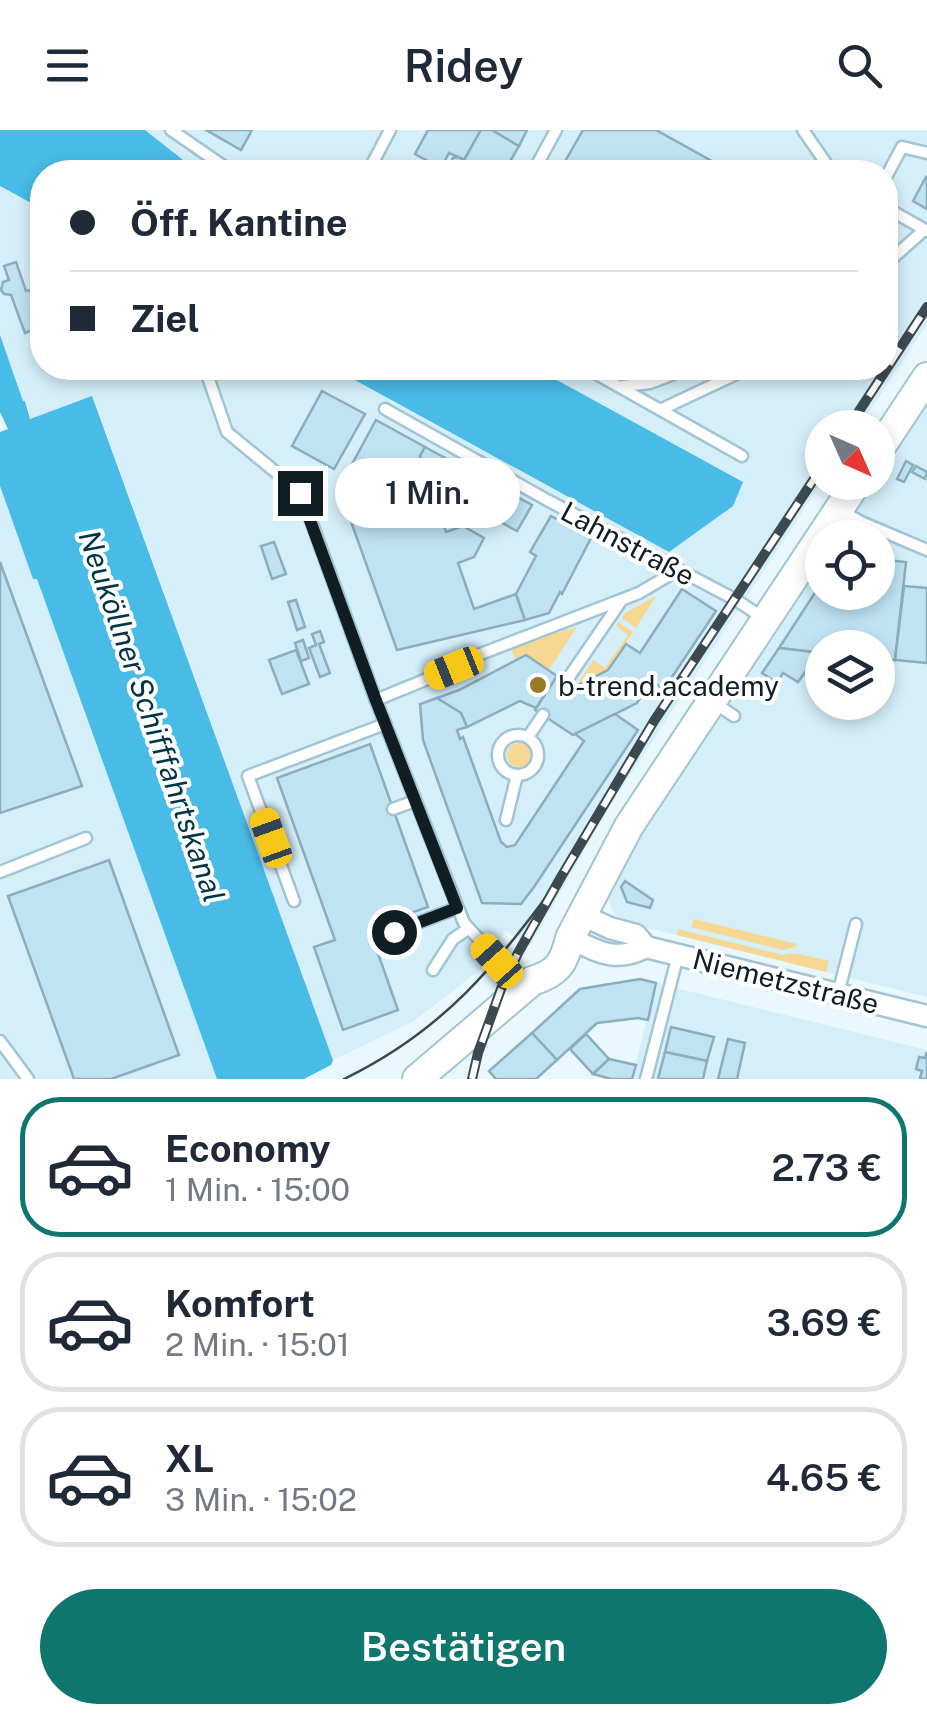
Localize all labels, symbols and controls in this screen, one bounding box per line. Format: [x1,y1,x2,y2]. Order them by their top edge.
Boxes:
icon: menu [40,38,95,93]
icon: search [832,38,887,93]
text: Ridey [404,39,523,92]
text: Öff. Kantine [130,200,348,245]
text: Ziel [130,296,200,341]
north arrow [805,410,895,500]
map controls [805,410,895,720]
callout: 1 Min. [335,458,520,528]
route end [278,471,323,516]
text: 1 Min. [385,474,470,511]
street label: Lahnstraße [556,494,700,592]
button: locate [805,520,895,610]
water label: Neuköllner Schifffahrtskanal [71,525,233,907]
button: layers [805,630,895,720]
car [421,643,487,693]
place label: b-trend.academy [558,669,779,702]
marker: b-trend.academy [527,674,549,696]
car [247,805,295,871]
route start [372,910,417,955]
car [466,929,528,993]
street label: Niemetzstraße [689,942,883,1020]
icon: car [45,1122,135,1212]
text: Economy [165,1126,331,1171]
text: 2.73 € [771,1145,882,1190]
text: 1 Min. · 15:00 [165,1171,350,1208]
icon: car [45,1277,135,1367]
text: Komfort [165,1281,315,1326]
text: 3.69 € [766,1300,882,1345]
text: 2 Min. · 15:01 [165,1326,350,1363]
icon: car [45,1432,135,1522]
text: XL [165,1436,214,1481]
text: 4.65 € [766,1455,882,1500]
text: 3 Min. · 15:02 [165,1481,357,1518]
button: Bestätigen [40,1589,887,1704]

